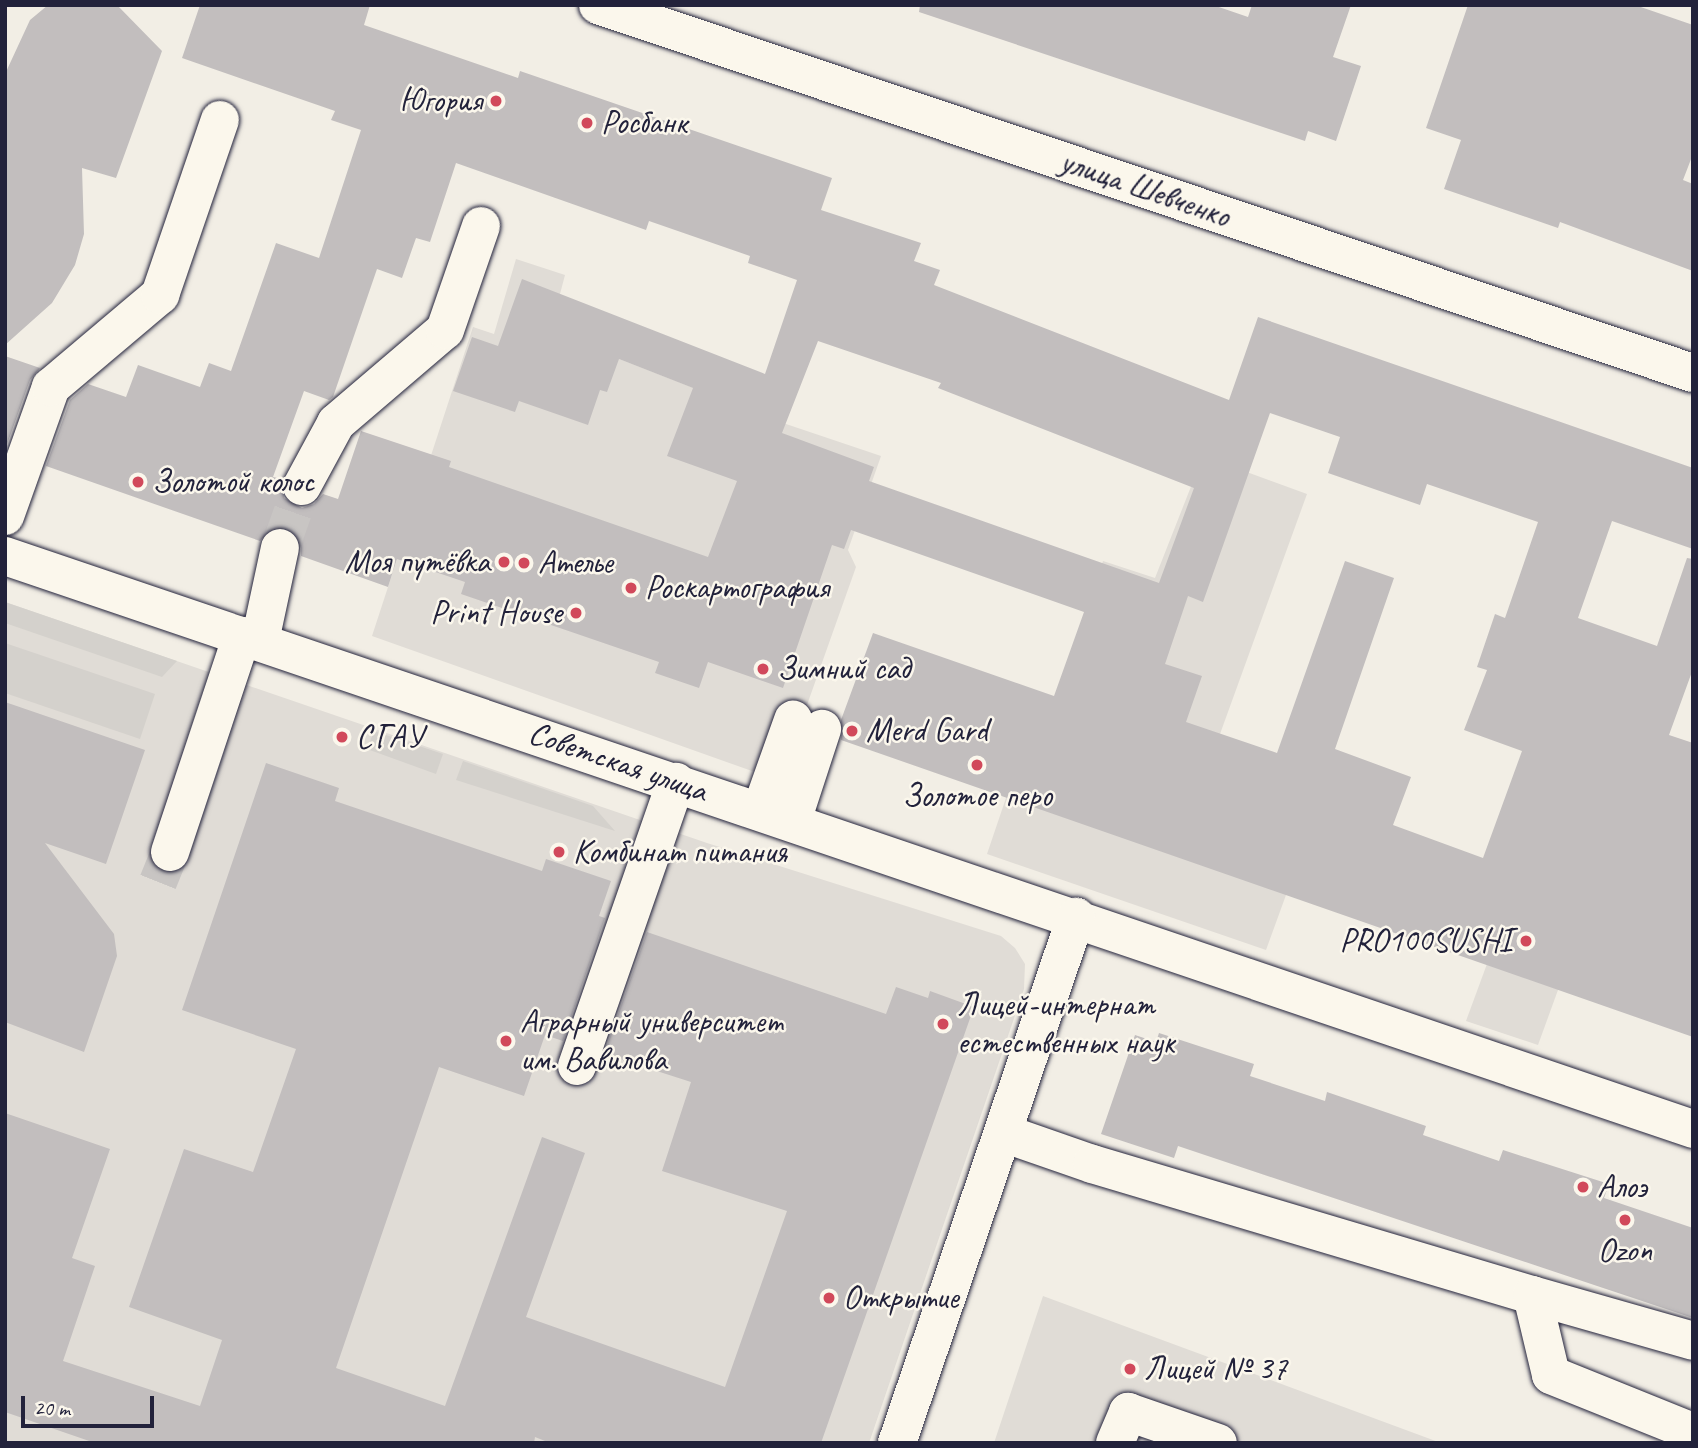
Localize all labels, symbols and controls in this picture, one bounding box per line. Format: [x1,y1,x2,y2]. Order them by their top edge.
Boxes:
place label: Югория [400,81,482,121]
marker: Югория [488,93,504,109]
place label: Росбанк [601,103,687,143]
marker: Росбанк [579,115,595,131]
street label: улица Шевченко [1054,141,1236,237]
place label: Золотой колос [152,462,314,502]
marker: Золотой колос [130,474,146,490]
place label: Моя путёвка [346,542,490,582]
place label: Ателье [538,543,613,583]
marker: Моя путёвка [496,554,512,570]
marker: Ателье [516,555,532,571]
place label: Роскартография [645,568,829,608]
marker: Роскартография [623,580,639,596]
place label: Print House [430,593,562,633]
marker: Print House [568,605,584,621]
place label: Зимний сад [777,649,910,689]
marker: Зимний сад [755,661,771,677]
place label: Merd Gard [866,711,989,751]
street label: Советская улица [522,712,714,812]
place label: СГАУ [356,717,423,757]
marker: Merd Gard [844,723,860,739]
marker: СГАУ [334,729,350,745]
marker: Золотое перо [969,757,985,773]
place label: Золотое перо [902,776,1052,816]
place label: Комбинат питания [573,832,788,872]
marker: Комбинат питания [551,844,567,860]
place label: PRO100SUSHI [1340,921,1512,961]
marker: PRO100SUSHI [1518,933,1534,949]
place label: Лицей-интернат естественных наук [957,985,1175,1063]
place label: Аграрный университет им. Вавилова [520,1002,783,1080]
marker: Лицей-интернат естественных наук [935,1016,951,1032]
marker: Аграрный университет им. Вавилова [498,1033,514,1049]
place label: Алоэ [1597,1167,1647,1207]
marker: Алоэ [1575,1179,1591,1195]
marker: Ozon [1617,1212,1633,1228]
place label: Ozon [1598,1231,1652,1271]
place label: Открытие [843,1278,958,1318]
marker: Открытие [821,1290,837,1306]
place label: Лицей № 37 [1144,1349,1287,1389]
marker: Лицей № 37 [1122,1361,1138,1377]
scale bar [24,1382,158,1426]
text: 20 m [34,1395,70,1421]

